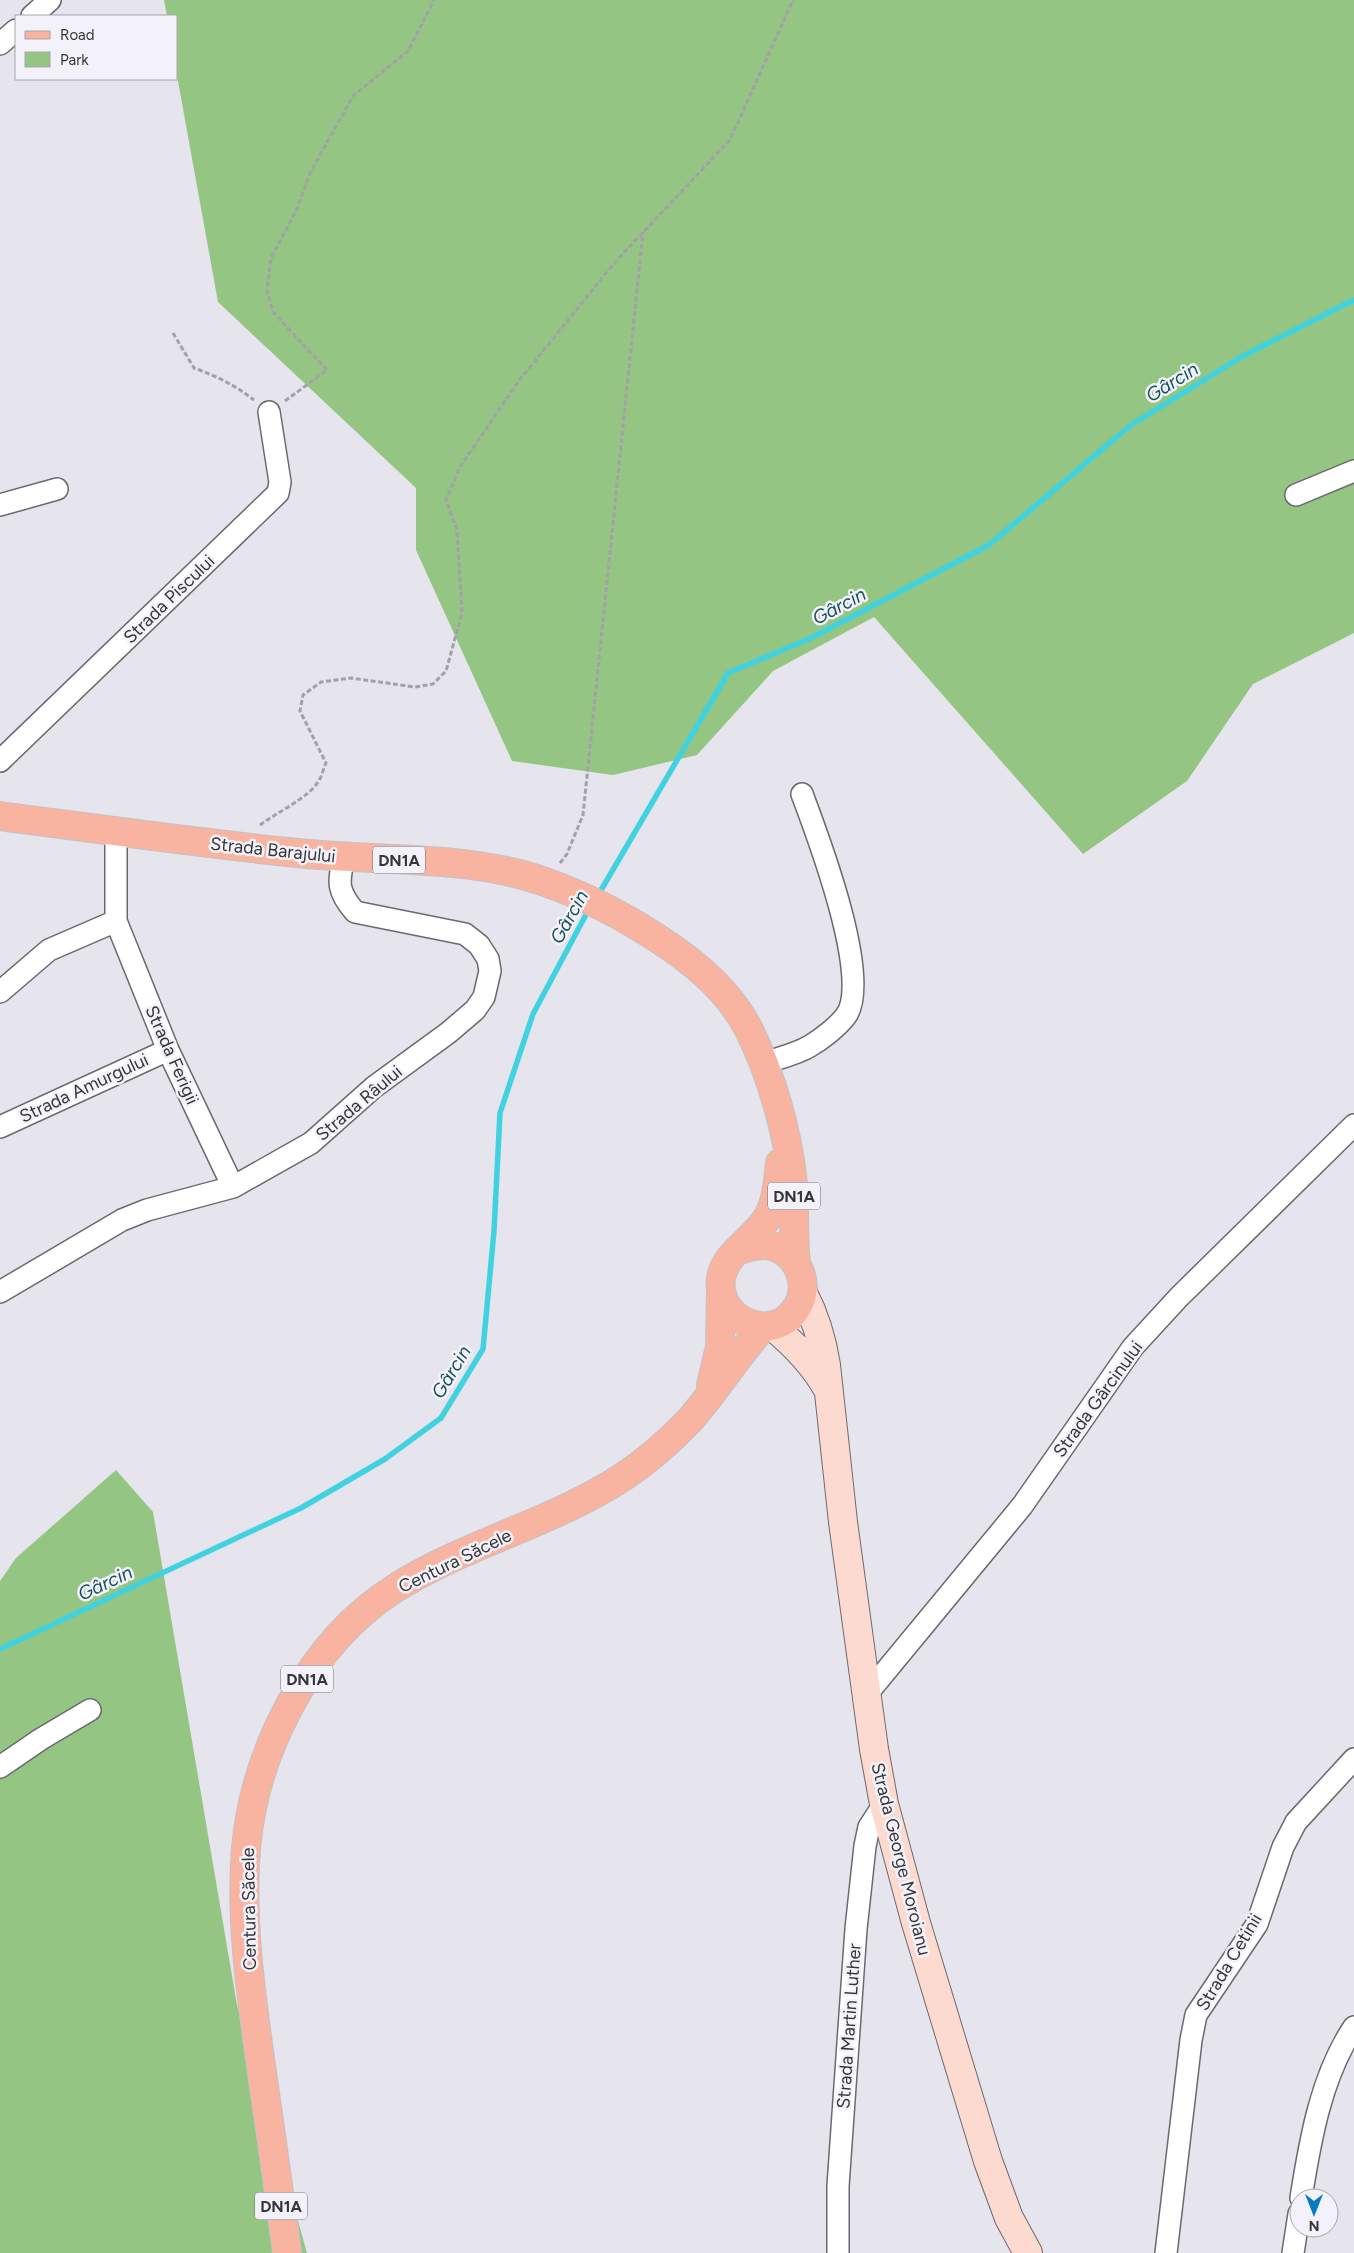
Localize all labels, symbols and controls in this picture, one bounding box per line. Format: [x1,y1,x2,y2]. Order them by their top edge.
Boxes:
legend [15,15,178,80]
text: Road [60,26,95,44]
text: Park [60,51,89,69]
water label: Gârcin [1142,357,1203,407]
street label: Strada Piscului [119,550,219,648]
water label: Gârcin [808,582,870,630]
street label: Strada Barajului [209,832,337,868]
road number: DN1A [373,846,425,874]
water label: Gârcin [545,886,593,948]
street label: Strada Ferigii [140,1002,204,1108]
street label: Strada Amurgului [16,1049,152,1127]
street label: Strada Râului [311,1061,407,1145]
road number: DN1A [768,1182,820,1210]
street label: Strada Gârcinului [1048,1337,1148,1461]
water label: Gârcin [426,1341,476,1403]
street label: Centura Săcele [395,1524,515,1598]
water label: Gârcin [74,1560,136,1606]
road number: DN1A [281,1666,333,1692]
street label: Strada George Moroianu [866,1760,936,1958]
street label: Centura Săcele [237,1847,261,1971]
street label: Strada Cetinii [1191,1909,1267,2015]
street label: Strada Martin Luther [832,1943,866,2109]
north arrow [1289,2188,1339,2238]
road number: DN1A [255,2192,307,2220]
text: N [1309,2217,1319,2234]

